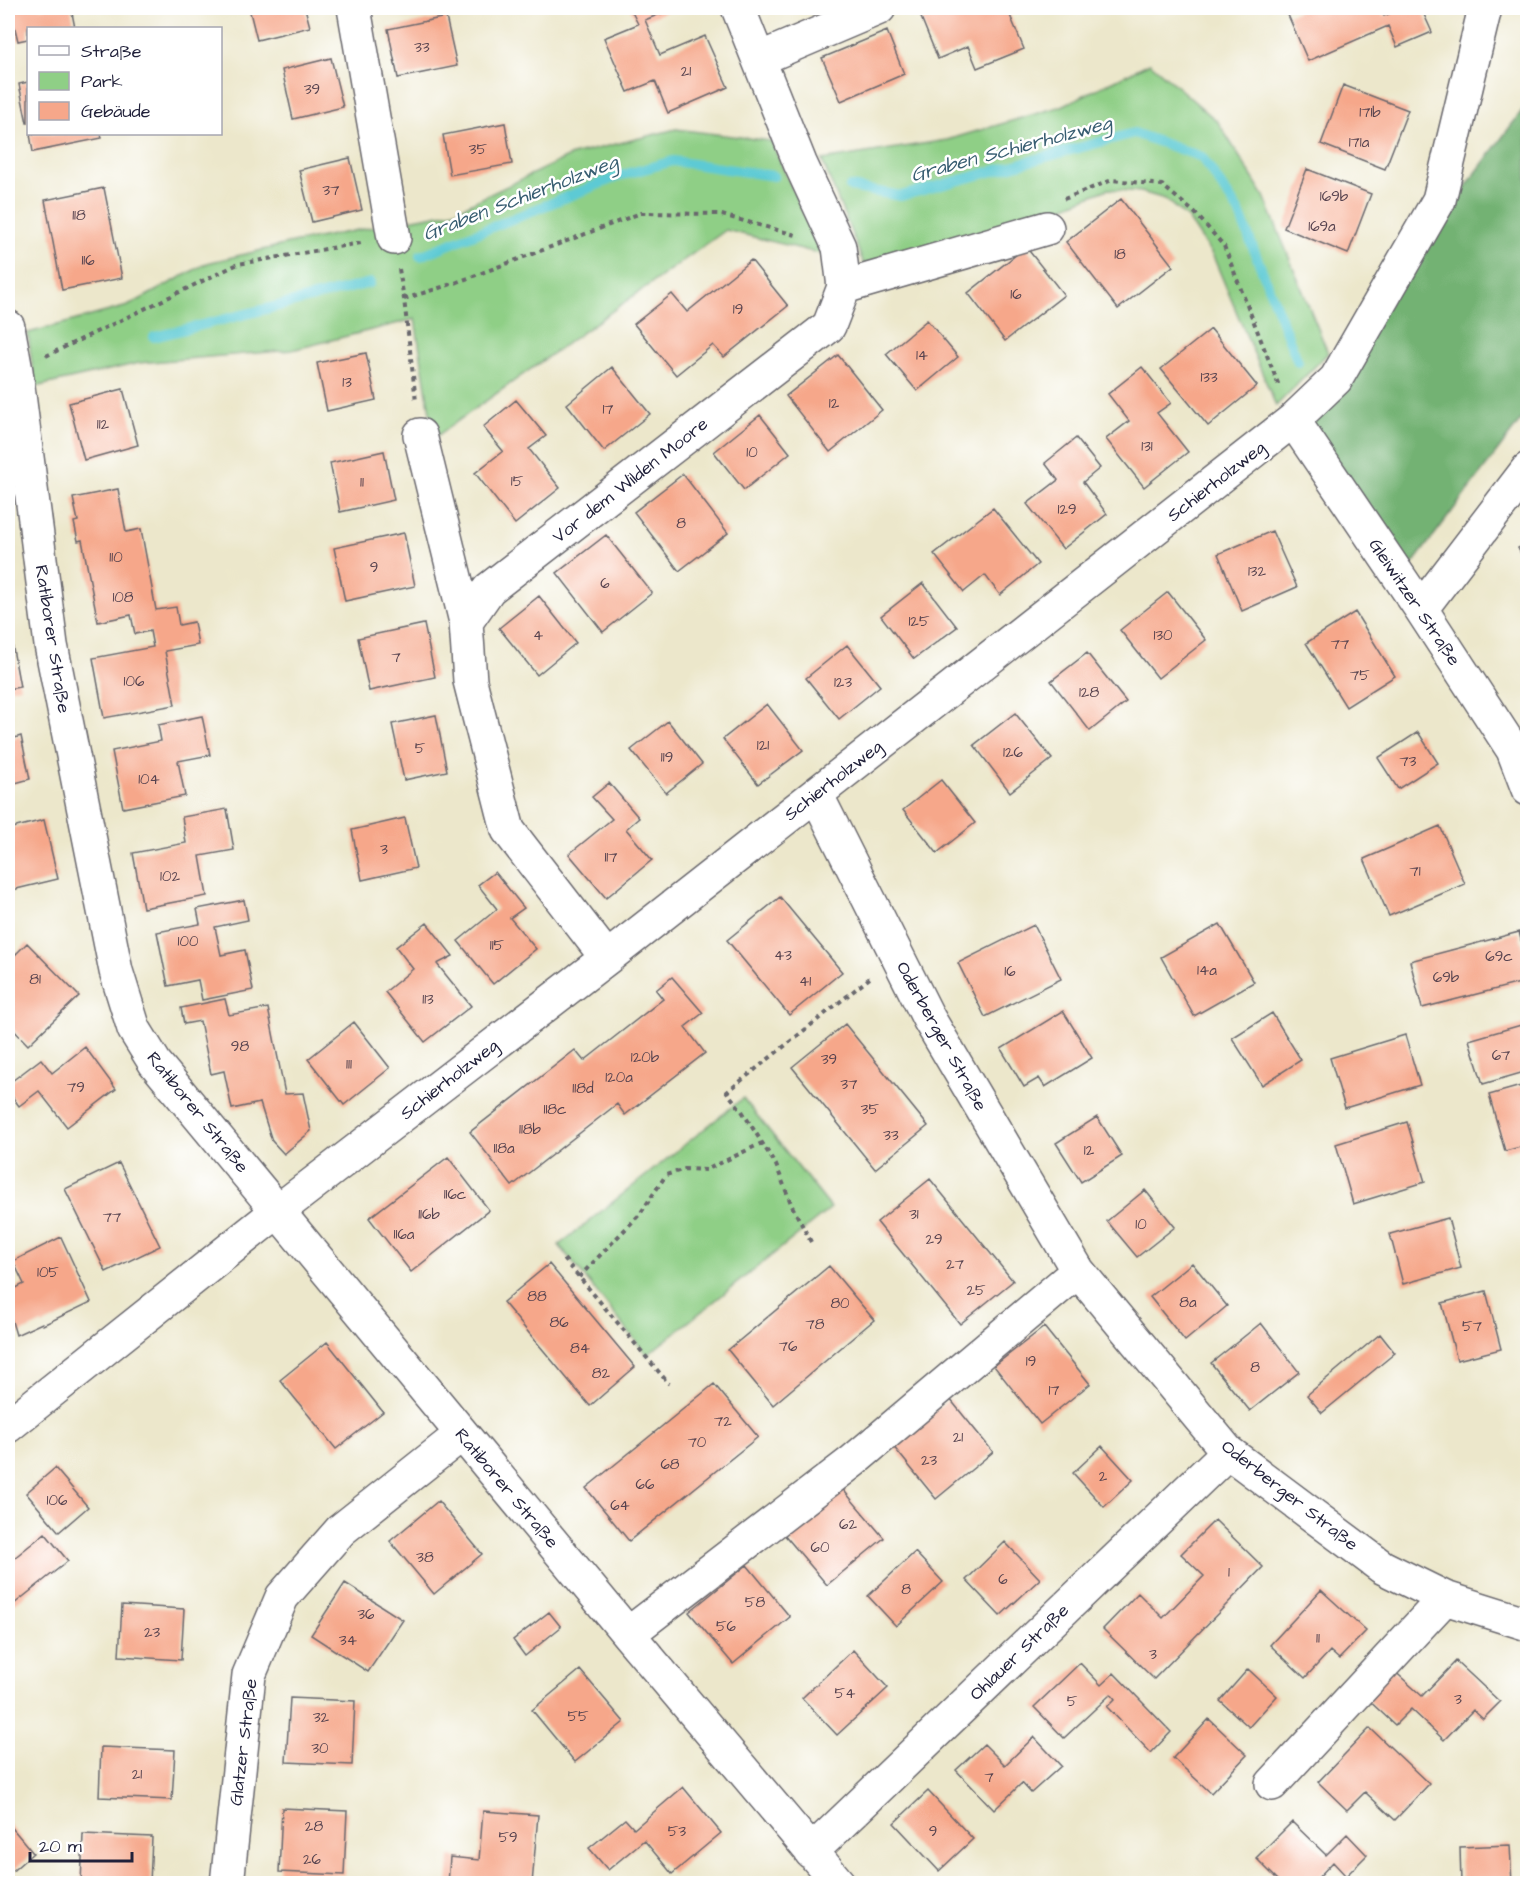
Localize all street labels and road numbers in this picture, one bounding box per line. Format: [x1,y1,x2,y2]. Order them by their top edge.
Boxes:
street label: Vor dem Wilden Moore [547,412,714,549]
street label: Schierholzweg [1162,435,1271,529]
street label: Gleiwitzer Straße [1363,534,1467,671]
street label: Ratiborer Straße [28,563,77,715]
street label: Schierholzweg [779,734,888,828]
street label: Oderberger Straße [889,957,993,1116]
street label: Schierholzweg [395,1033,504,1127]
street label: Ratiborer Straße [141,1046,255,1178]
street label: Ratiborer Straße [449,1423,564,1554]
street label: Oderberger Straße [1215,1434,1364,1558]
street label: Ohlauer Straße [964,1598,1075,1706]
street label: Glatzer Straße [223,1677,264,1807]

